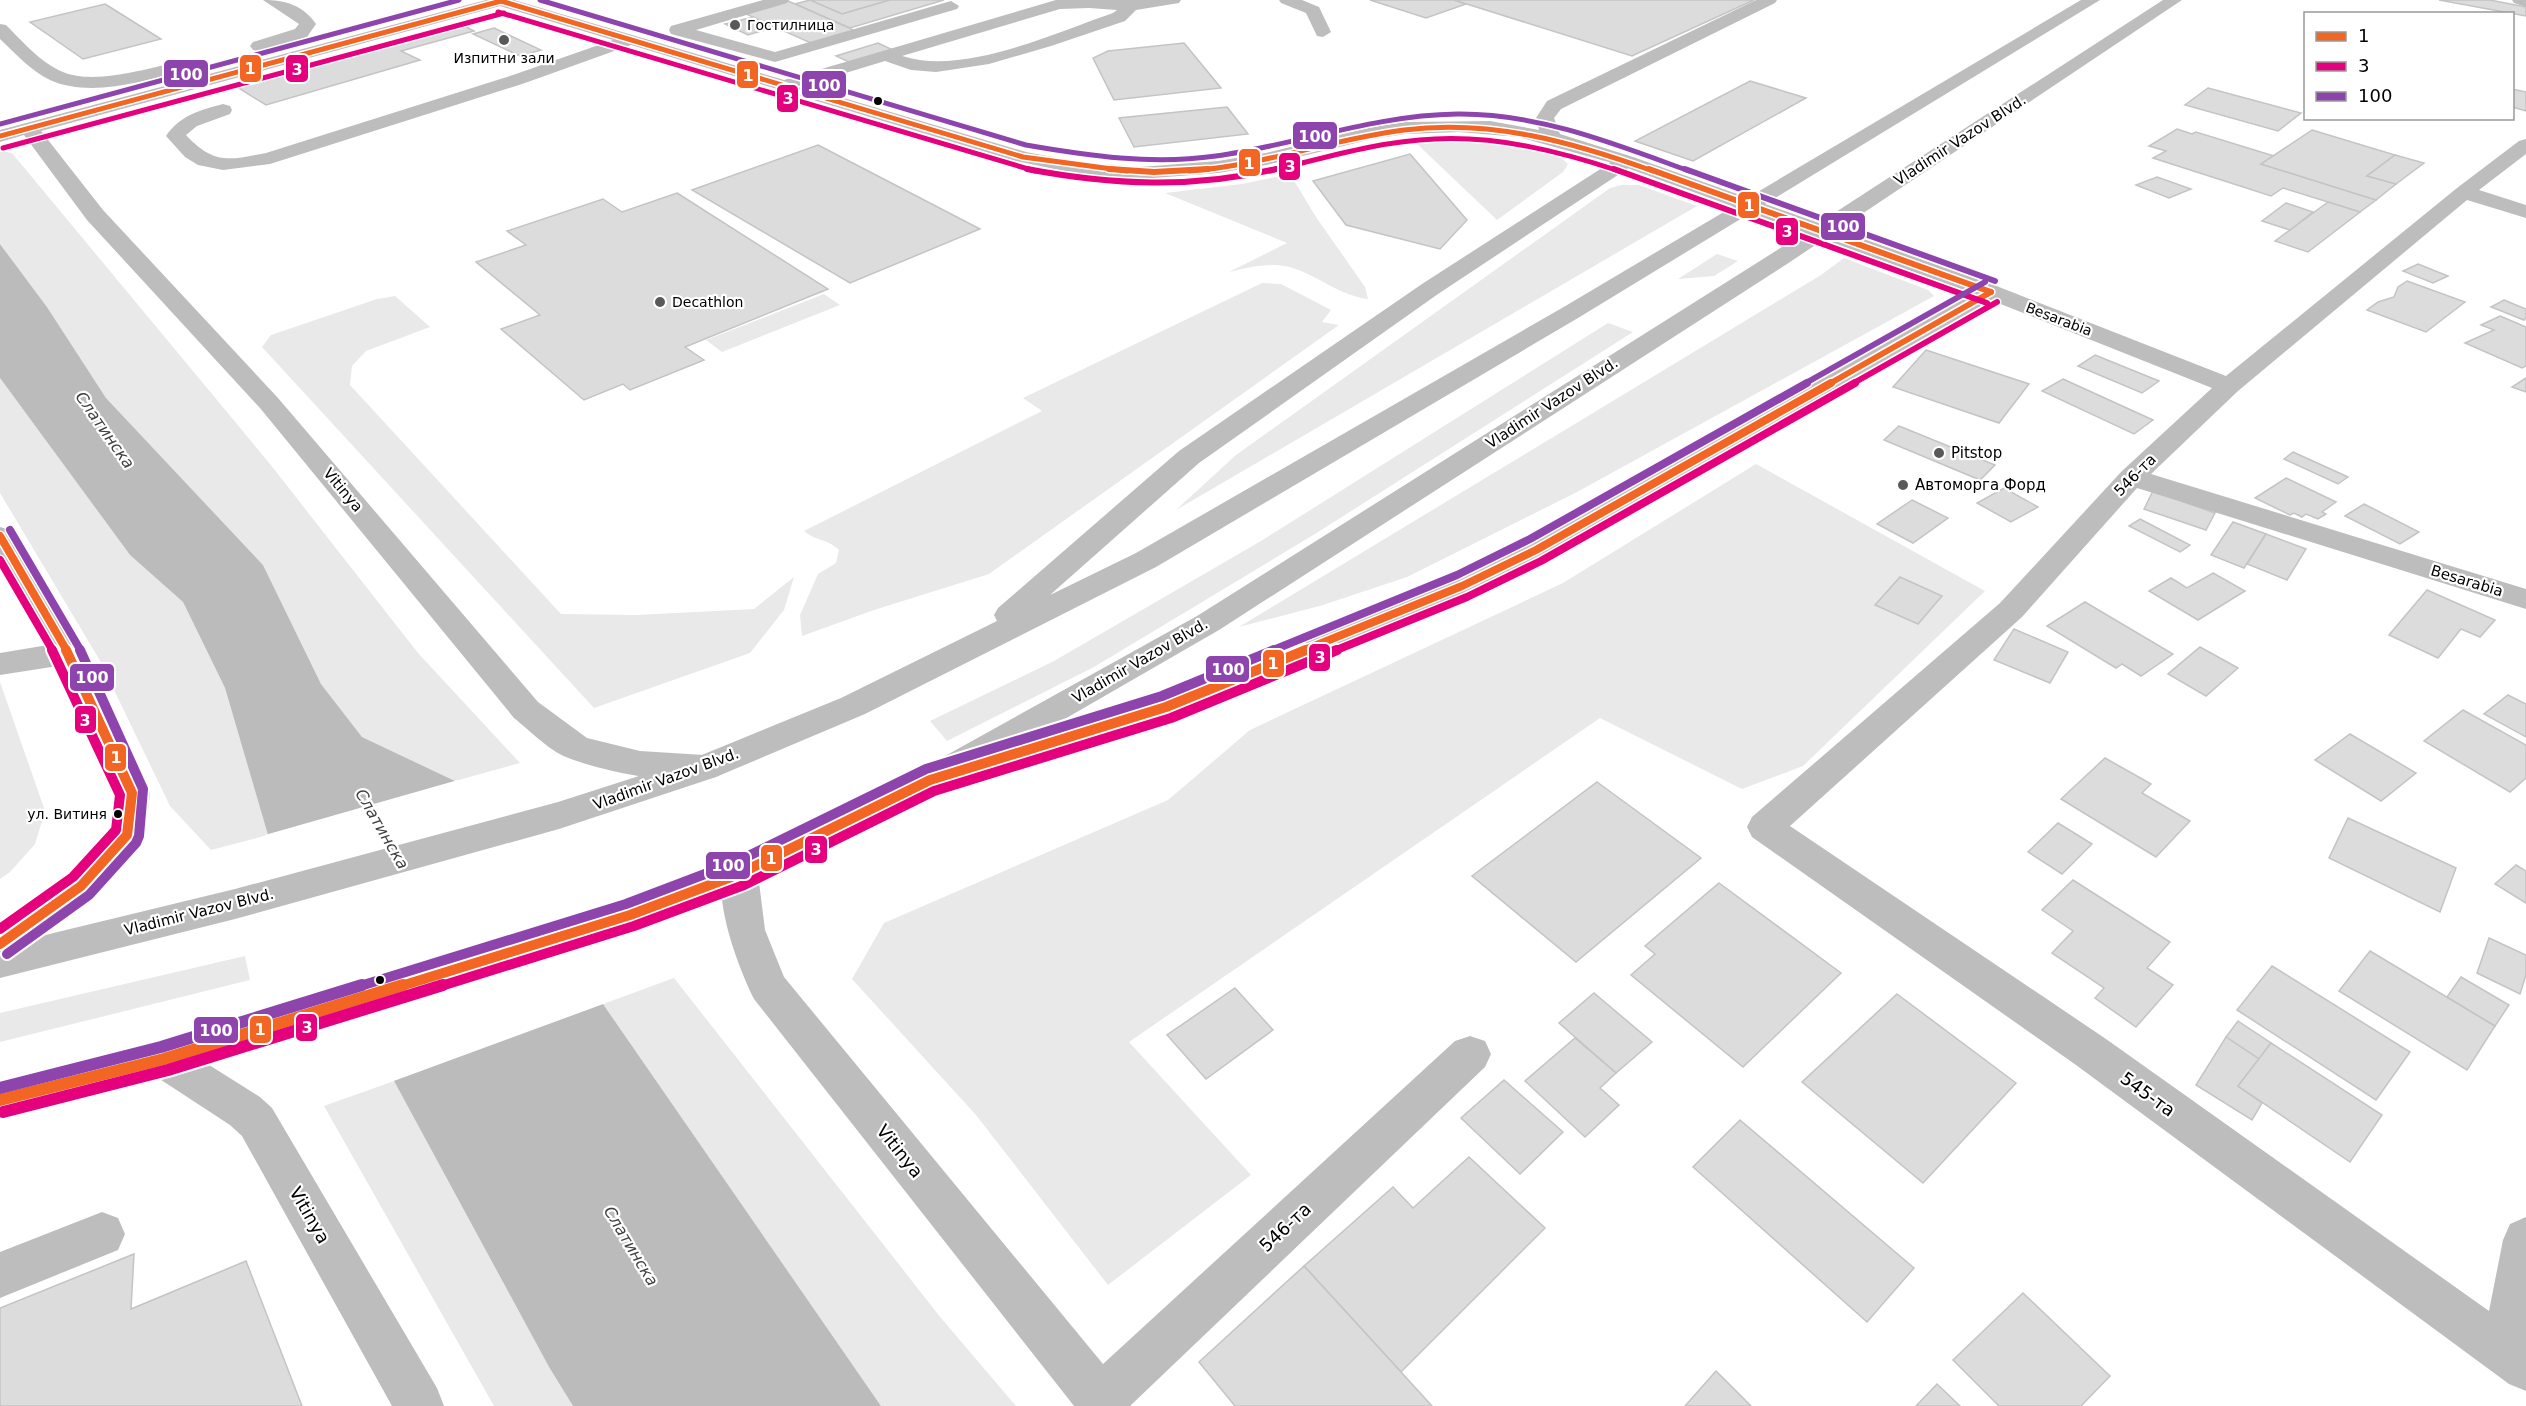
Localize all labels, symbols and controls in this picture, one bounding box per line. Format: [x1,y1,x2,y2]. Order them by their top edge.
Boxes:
legend [2304,12,2514,120]
place label: Гостилница [747,17,834,33]
marker: Гостилница [728,18,742,32]
text: 1 [2358,25,2369,46]
marker: Изпитни зали [497,33,511,47]
place label: Изпитни зали [453,50,555,66]
line badge: 1 [239,54,262,83]
line badge: 3 [285,54,309,83]
text: 3 [2358,55,2369,76]
line badge: 100 [163,59,209,88]
text: 1 [244,59,256,78]
text: 3 [291,60,303,79]
line badge: 1 [736,60,759,89]
text: 100 [169,65,203,84]
text: 1 [742,66,754,85]
line badge: 100 [801,70,847,99]
text: 100 [807,76,841,95]
line badge: 3 [776,84,799,113]
text: 100 [2358,85,2392,106]
text: 3 [782,89,794,108]
street label: Vladimir Vazov Blvd. [1891,91,2029,189]
unlabelled marker [872,95,884,107]
line badge: 100 [1292,121,1338,150]
text: 100 [1298,127,1332,146]
line badge: 1 [1238,148,1261,177]
line badge: 3 [1278,152,1301,181]
text: 1 [1243,154,1255,173]
text: 3 [1284,157,1296,176]
line badge: 1 [1737,191,1760,219]
text: 1 [1743,196,1755,215]
line badge: 100 [1820,212,1866,241]
line badge: 3 [1775,217,1799,246]
text: 100 [1826,217,1860,236]
text: 3 [1781,222,1793,241]
place label: Decathlon [672,294,743,310]
marker: Decathlon [653,295,667,309]
street label: Besarabia [2024,299,2094,339]
street label: Vladimir Vazov Blvd. [1483,354,1621,452]
water label: Слатинска [72,388,138,472]
place label: Pitstop [1951,444,2002,462]
marker: Pitstop [1932,446,1946,460]
street label: 546-та [2110,450,2160,500]
street label: Vitinya [319,464,367,516]
place label: Автоморга Форд [1915,476,2046,494]
marker: Автоморга Форд [1896,478,1910,492]
street label: Besarabia [2429,561,2505,601]
street label: Vladimir Vazov Blvd. [1069,615,1211,707]
line badge: 3 [1308,643,1331,672]
text: 3 [1314,648,1326,667]
line badge: 1 [1262,649,1285,678]
text: 1 [1267,654,1279,673]
line badge: 100 [1205,655,1250,683]
text: 100 [1211,660,1245,679]
line badge: 100 [69,663,115,692]
text: 100 [75,668,109,687]
line badge: 3 [74,705,97,734]
text: 3 [79,711,91,730]
line badge: 1 [104,743,127,772]
street label: Vladimir Vazov Blvd. [591,744,741,814]
text: 1 [110,748,122,767]
water label: Слатинска [351,785,413,873]
place label: ул. Витиня [27,806,107,822]
marker: ул. Витиня [112,808,124,820]
line badge: 3 [804,835,828,864]
text: 3 [810,840,822,859]
line badge: 1 [760,844,783,872]
text: 1 [765,849,777,868]
line badge: 100 [705,851,751,880]
text: 100 [711,856,745,875]
street label: Vladimir Vazov Blvd. [122,885,276,939]
unlabelled marker [374,974,386,986]
line badge: 3 [295,1013,318,1042]
line badge: 1 [249,1015,272,1044]
line badge: 100 [193,1016,239,1044]
text: 3 [301,1018,313,1037]
text: 1 [254,1020,266,1039]
text: 100 [199,1021,233,1040]
street label: 545-та [2117,1067,2179,1121]
street label: Vitinya [872,1120,928,1182]
street label: Vitinya [285,1183,335,1247]
street label: 546-та [1255,1198,1315,1256]
water label: Слатинска [600,1203,662,1289]

